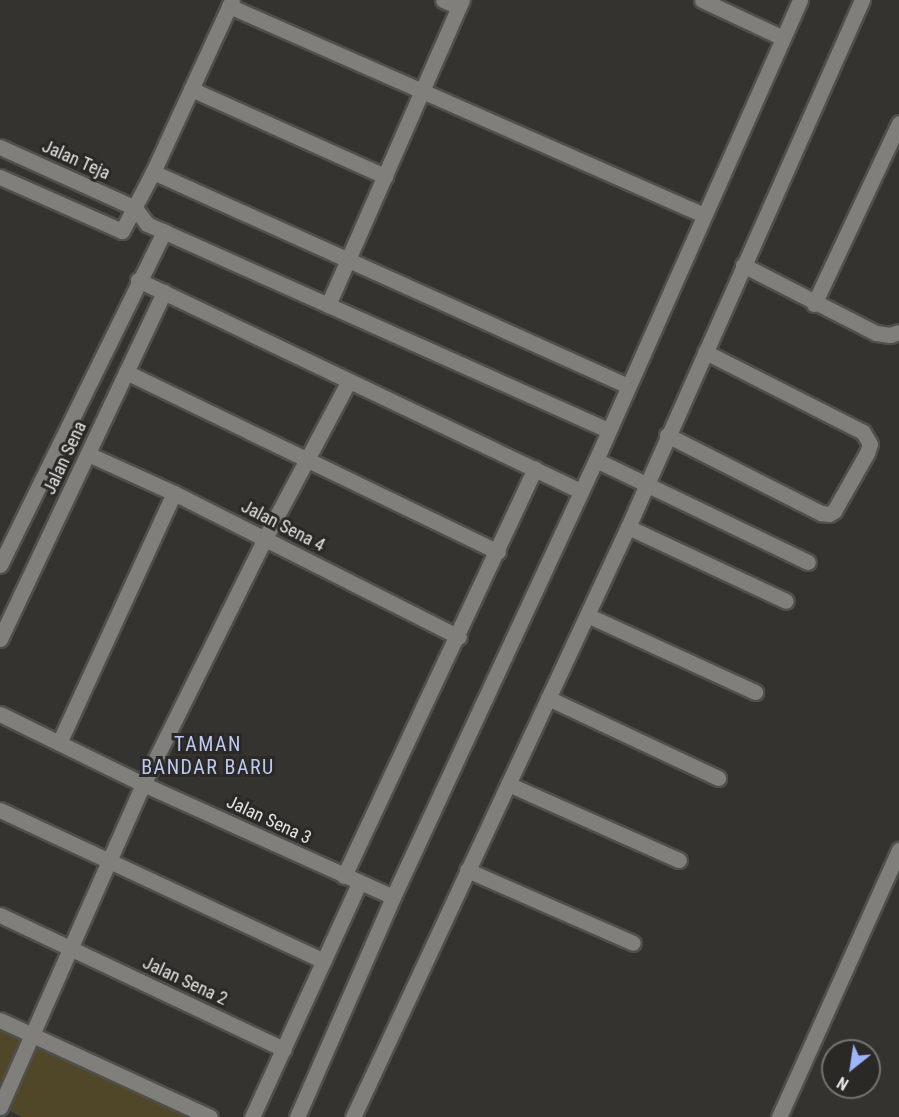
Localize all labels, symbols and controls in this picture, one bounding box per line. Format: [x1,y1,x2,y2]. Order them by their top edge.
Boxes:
street label: Jalan Teja [38,135,114,185]
street label: Jalan Sena [39,418,91,498]
street label: Jalan Sena 4 [238,496,328,556]
district label: TAMAN BANDAR BARU [141,733,275,780]
street label: Jalan Sena 3 [223,791,315,849]
street label: Jalan Sena 2 [139,952,231,1010]
north arrow [821,1039,881,1099]
text: N [834,1073,852,1094]

